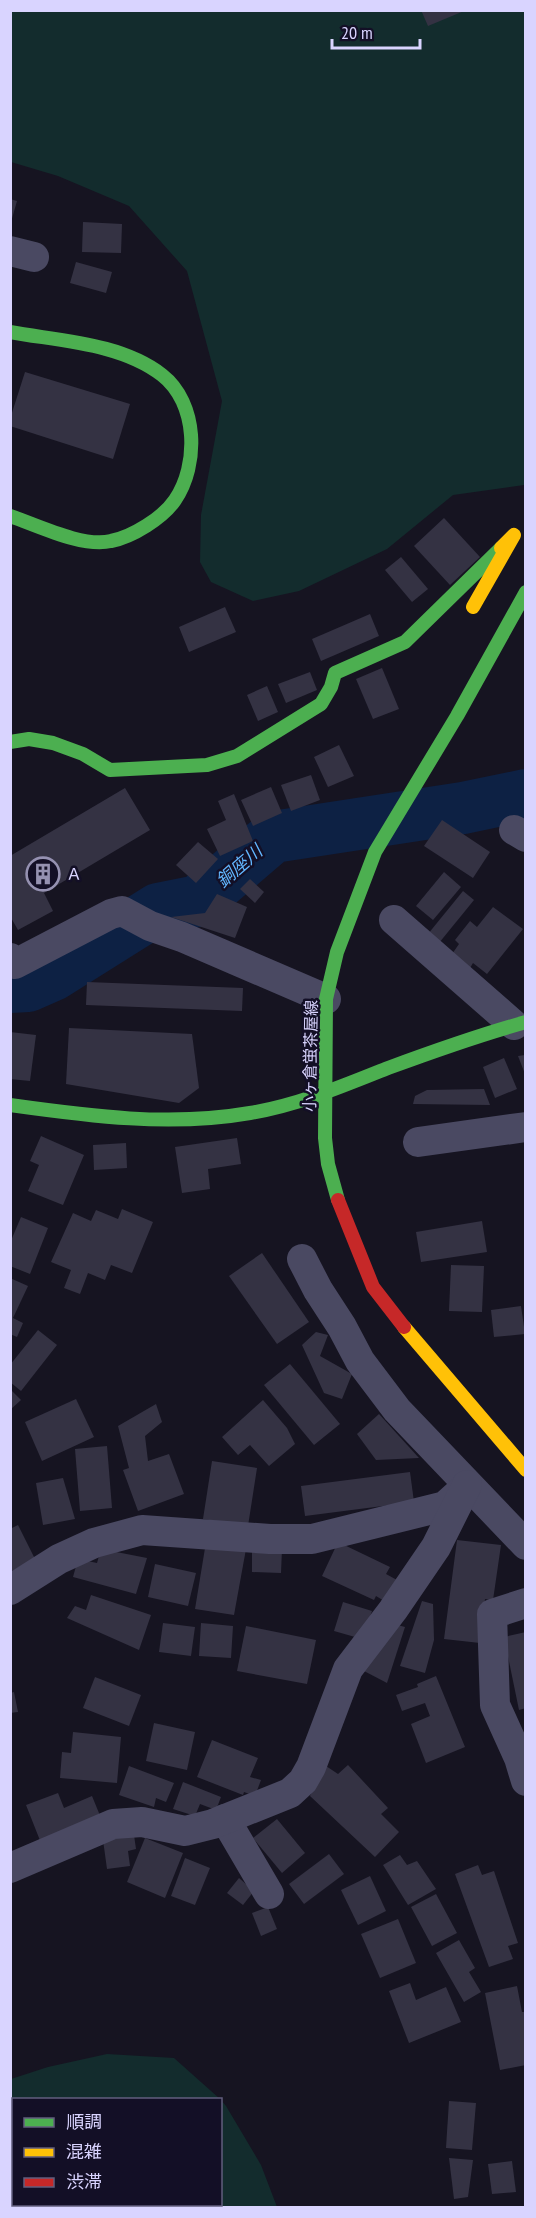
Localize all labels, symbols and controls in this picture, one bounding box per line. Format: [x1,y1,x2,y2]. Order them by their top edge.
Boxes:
scale bar [332,12,420,50]
text: 20 m [341,21,373,44]
water label: 銅座川 [211,838,268,892]
building icon: Ａ [25,856,61,892]
place label: Ａ [66,864,82,884]
street label: 小ヶ倉蛍茶屋線 [299,1000,321,1112]
legend [12,2098,222,2206]
text: 順調 [66,2110,102,2133]
text: 混雑 [66,2140,102,2163]
text: 渋滞 [66,2170,102,2193]

